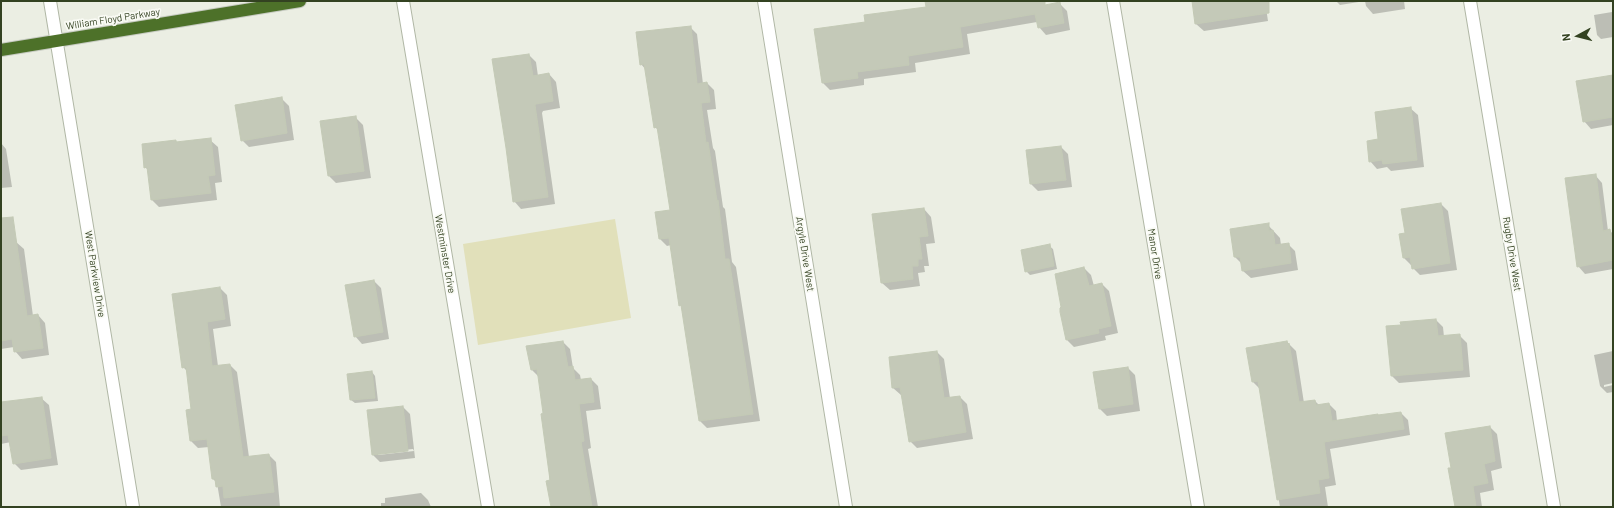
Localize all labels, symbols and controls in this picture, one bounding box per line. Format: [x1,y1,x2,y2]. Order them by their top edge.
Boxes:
street label: William Floyd Parkway [65,6,161,32]
north arrow [1558,16,1598,56]
text: N [1559,33,1572,42]
street label: Westminster Drive [432,214,458,294]
street label: Argyle Drive West [793,216,817,292]
street label: Rugby Drive West [1500,216,1524,292]
street label: Manor Drive [1145,228,1165,280]
street label: West Parkview Drive [82,230,108,318]

